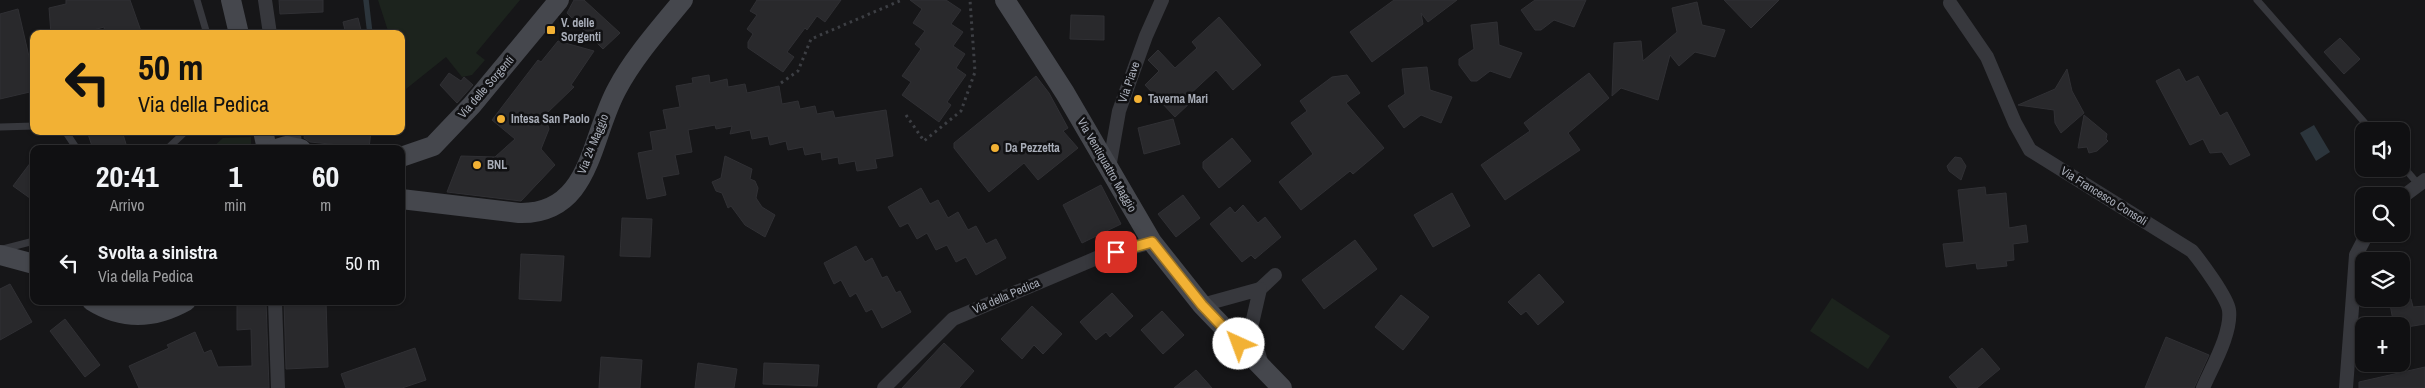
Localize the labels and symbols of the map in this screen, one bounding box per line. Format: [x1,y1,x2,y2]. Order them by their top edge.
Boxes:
place label: V. delle Sorgenti [561,15,601,45]
marker: V. delle Sorgenti [545,24,557,36]
street label: Via delle Sorgenti [454,52,518,122]
street label: Via Piave [1115,59,1143,105]
place label: Taverna Mari [1148,91,1208,107]
marker: Taverna Mari [1132,93,1144,105]
place label: Intesa San Paolo [511,111,590,127]
street label: Via 24 Maggio [574,111,612,177]
marker: Intesa San Paolo [495,113,507,125]
street label: Via Ventiquattro Maggio [1074,115,1140,215]
place label: Da Pezzetta [1005,140,1060,156]
marker: Da Pezzetta [989,142,1001,154]
place label: BNL [487,157,507,173]
marker: BNL [471,159,483,171]
street label: Via Francesco Consoli [2058,163,2150,229]
pin [1095,231,1137,273]
street label: Via della Pedica [970,274,1043,317]
position arrow [1212,317,1264,369]

